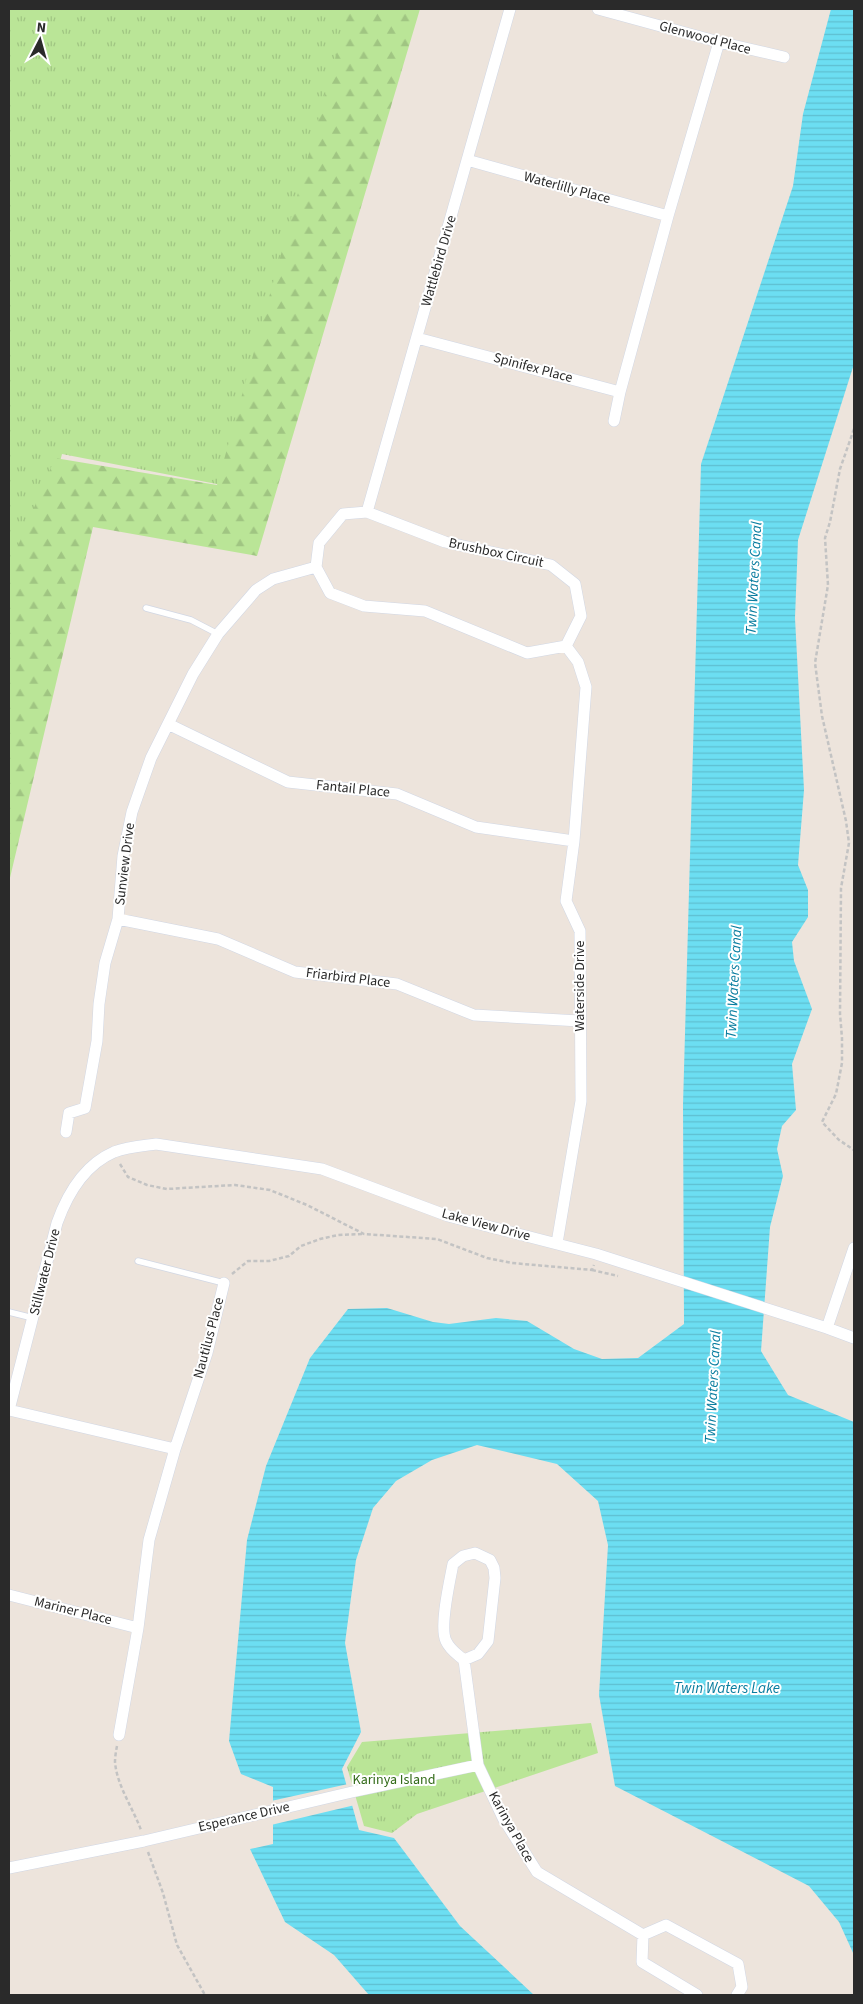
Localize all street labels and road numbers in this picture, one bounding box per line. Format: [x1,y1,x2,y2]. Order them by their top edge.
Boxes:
street label: Glenwood Place [657,16,753,60]
street label: Waterlilly Place [521,167,613,209]
street label: Wattlebird Drive [416,213,462,309]
street label: Spinifex Place [491,348,575,388]
street label: Brushbox Circuit [447,533,546,573]
street label: Fantail Place [315,775,391,803]
street label: Sunview Drive [110,822,140,906]
street label: Waterside Drive [570,940,590,1032]
street label: Friarbird Place [305,963,391,993]
street label: Lake View Drive [439,1204,533,1246]
street label: Stillwater Drive [25,1226,65,1317]
street label: Nautilus Place [189,1295,229,1381]
street label: Mariner Place [32,1592,114,1630]
street label: Karinya Place [483,1788,539,1866]
street label: Esperance Drive [196,1797,292,1837]

